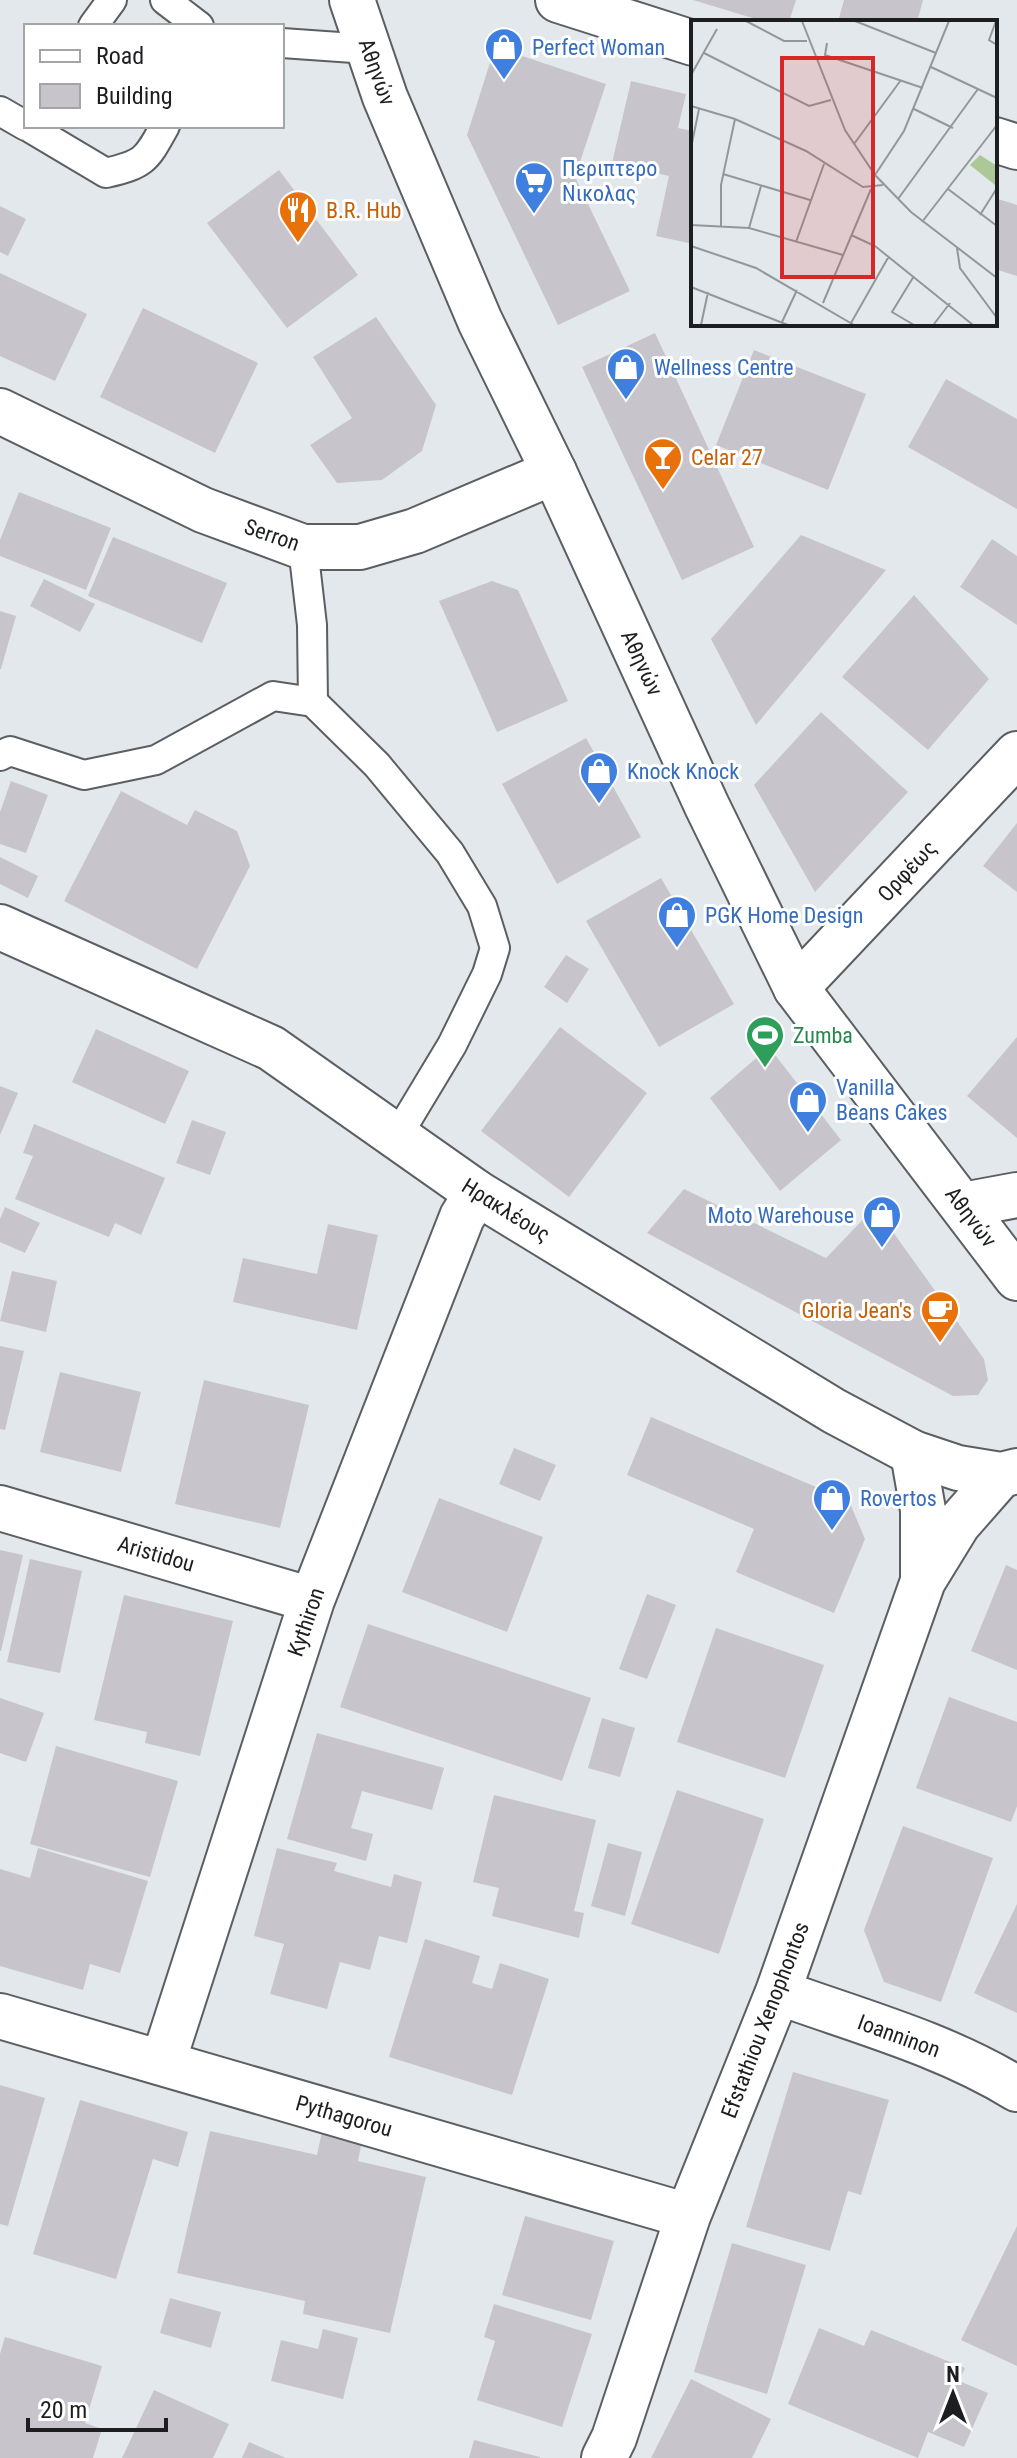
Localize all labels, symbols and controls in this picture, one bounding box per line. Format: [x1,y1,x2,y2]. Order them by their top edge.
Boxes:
inset map [691,20,997,326]
legend [24,24,284,128]
shop icon: Perfect Woman [483,26,525,81]
street label: Αθηνών [353,35,401,109]
place label: Perfect Woman [532,35,665,60]
text: Road [96,42,144,70]
text: Building [96,82,173,110]
place label: Περιπτερο Νικολας [562,156,657,206]
supermarket icon: Περιπτερο Νικολας [513,160,555,215]
restaurant icon: B.R. Hub [277,189,319,244]
place label: B.R. Hub [326,198,401,223]
shop icon: Wellness Centre [605,346,647,401]
place label: Wellness Centre [654,355,794,380]
bar icon: Celar 27 [642,436,684,491]
place label: Celar 27 [691,445,763,470]
street label: Serron [241,514,303,556]
street label: Αθηνών [616,626,668,700]
shop icon: Knock Knock [578,750,620,805]
place label: Knock Knock [627,759,739,784]
street label: Ορφέως [873,835,941,907]
shop icon: PGK Home Design [656,894,698,949]
place label: PGK Home Design [705,903,863,928]
sports icon: Zumba [744,1014,786,1069]
place label: Zumba [793,1023,853,1048]
place label: Vanilla Beans Cakes [836,1075,948,1125]
shop icon: Vanilla Beans Cakes [787,1079,829,1134]
street label: Ηρακλέους [457,1173,555,1247]
street label: Αθηνών [940,1182,1002,1252]
shop icon: Moto Warehouse [861,1194,903,1249]
place label: Moto Warehouse [708,1203,854,1228]
cafe icon: Gloria Jean's [919,1289,961,1344]
place label: Gloria Jean's [802,1298,912,1323]
shop icon: Rovertos [811,1477,853,1532]
place label: Rovertos [860,1486,937,1511]
street label: Aristidou [115,1531,197,1577]
street label: Kythiron [283,1584,329,1660]
street label: Efstathiou Xenophontos [716,1918,814,2122]
street label: Ioanninon [854,2010,944,2062]
street label: Pythagorou [293,2090,395,2142]
north arrow [913,2354,993,2434]
text: N [946,2362,960,2387]
scale bar [28,2382,166,2432]
text: 20 m [40,2396,87,2424]

